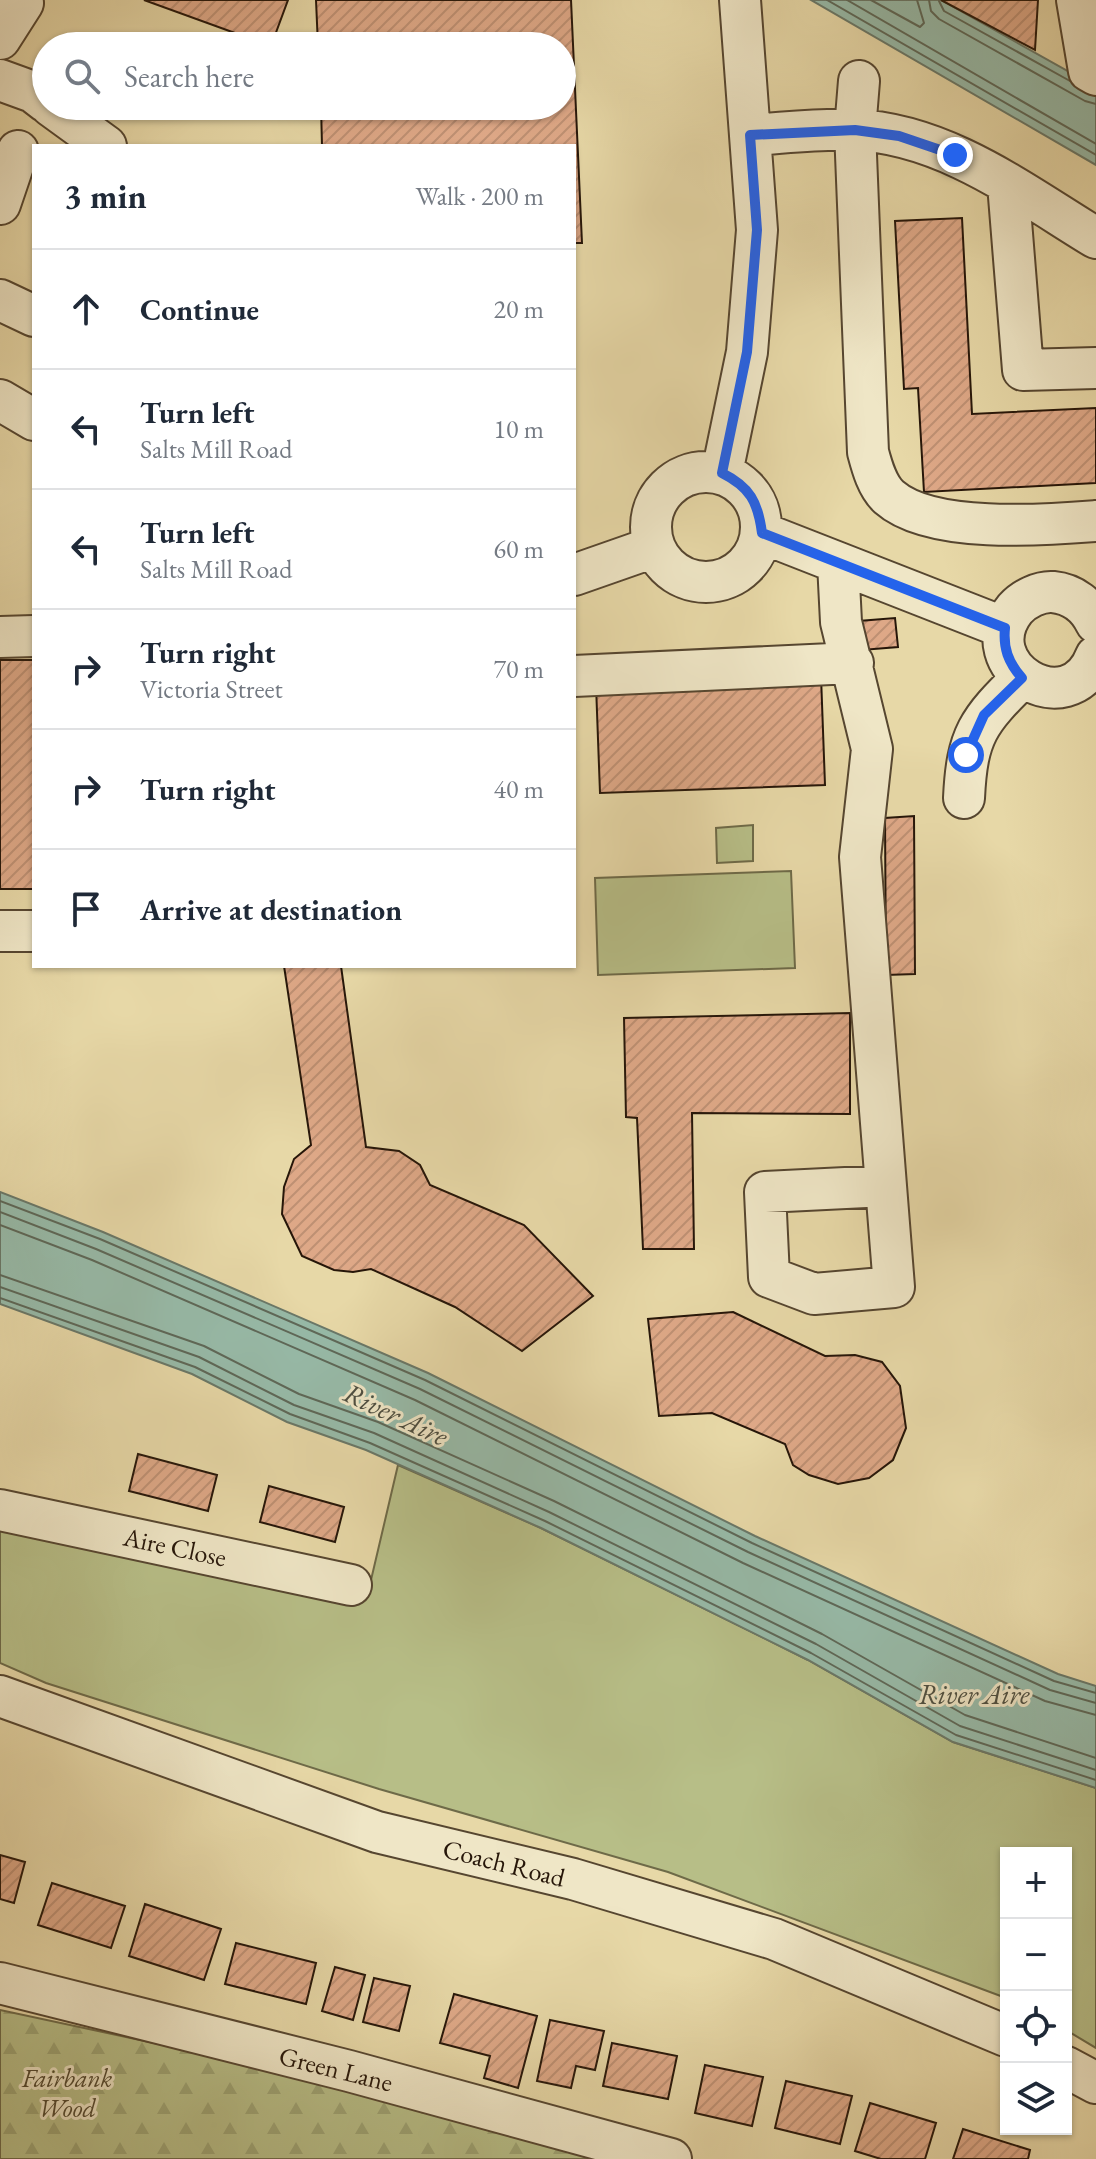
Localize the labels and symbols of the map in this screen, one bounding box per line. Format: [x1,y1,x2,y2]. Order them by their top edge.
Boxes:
route end [937,137,973,173]
route start [948,737,984,773]
water label: River Aire [338,1374,454,1454]
street label: Aire Close [119,1519,230,1574]
water label: River Aire [918,1676,1030,1712]
street label: Coach Road [439,1831,569,1895]
street label: Green Lane [276,2038,396,2100]
park label: Fairbank Wood [21,2061,112,2125]

